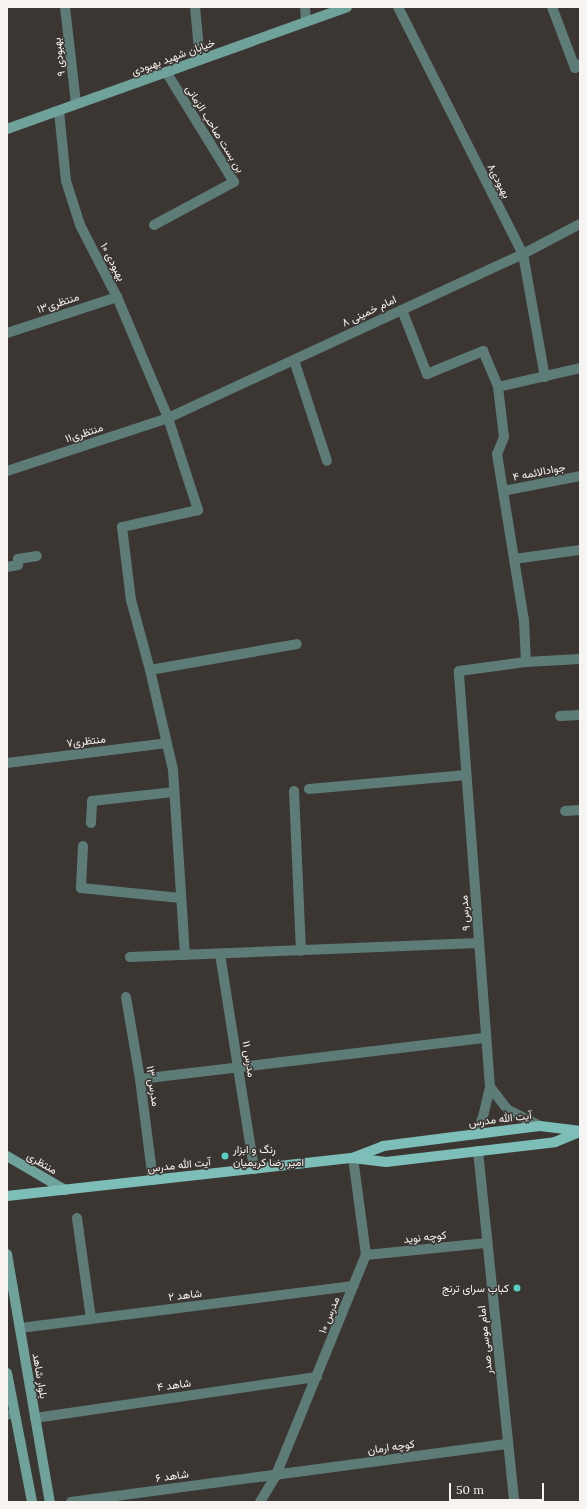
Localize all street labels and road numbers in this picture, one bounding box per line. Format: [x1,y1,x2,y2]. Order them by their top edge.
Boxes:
street label: خیابان شهید بهبودی [129,36,217,78]
street label: بهبودی ۹ [50,37,68,77]
street label: بن بست صاحب الزمانی [183,83,247,175]
street label: بهبودی۸ [485,162,513,200]
street label: بهبودی ۱۰ [98,241,128,283]
street label: منتظری۱۳ [35,290,81,316]
street label: امام خمینی ۸ [340,293,398,329]
street label: منتظری۱۱ [63,421,105,445]
street label: جوادالائمه ۴ [512,460,566,484]
street label: منتظری۷ [66,732,106,750]
street label: مدرس ۹ [457,895,473,931]
street label: مدرس ۱۱ [240,1040,258,1078]
street label: مدرس ۱۳ [144,1065,162,1107]
street label: آیت الله مدرس [468,1109,532,1129]
street label: منتظری [24,1149,60,1177]
street label: آیت الله مدرس [147,1155,211,1175]
street label: کوچه نوید [403,1228,447,1246]
street label: شاهد ۲ [167,1286,203,1304]
street label: مدرس ۱۰ [316,1295,342,1335]
street label: امام موسی صدر [475,1305,495,1375]
street label: بلوار شاهد [30,1352,50,1400]
street label: شاهد ۴ [156,1376,192,1394]
street label: کوچه ارمان [367,1437,415,1457]
street label: شاهد ۶ [155,1467,189,1485]

